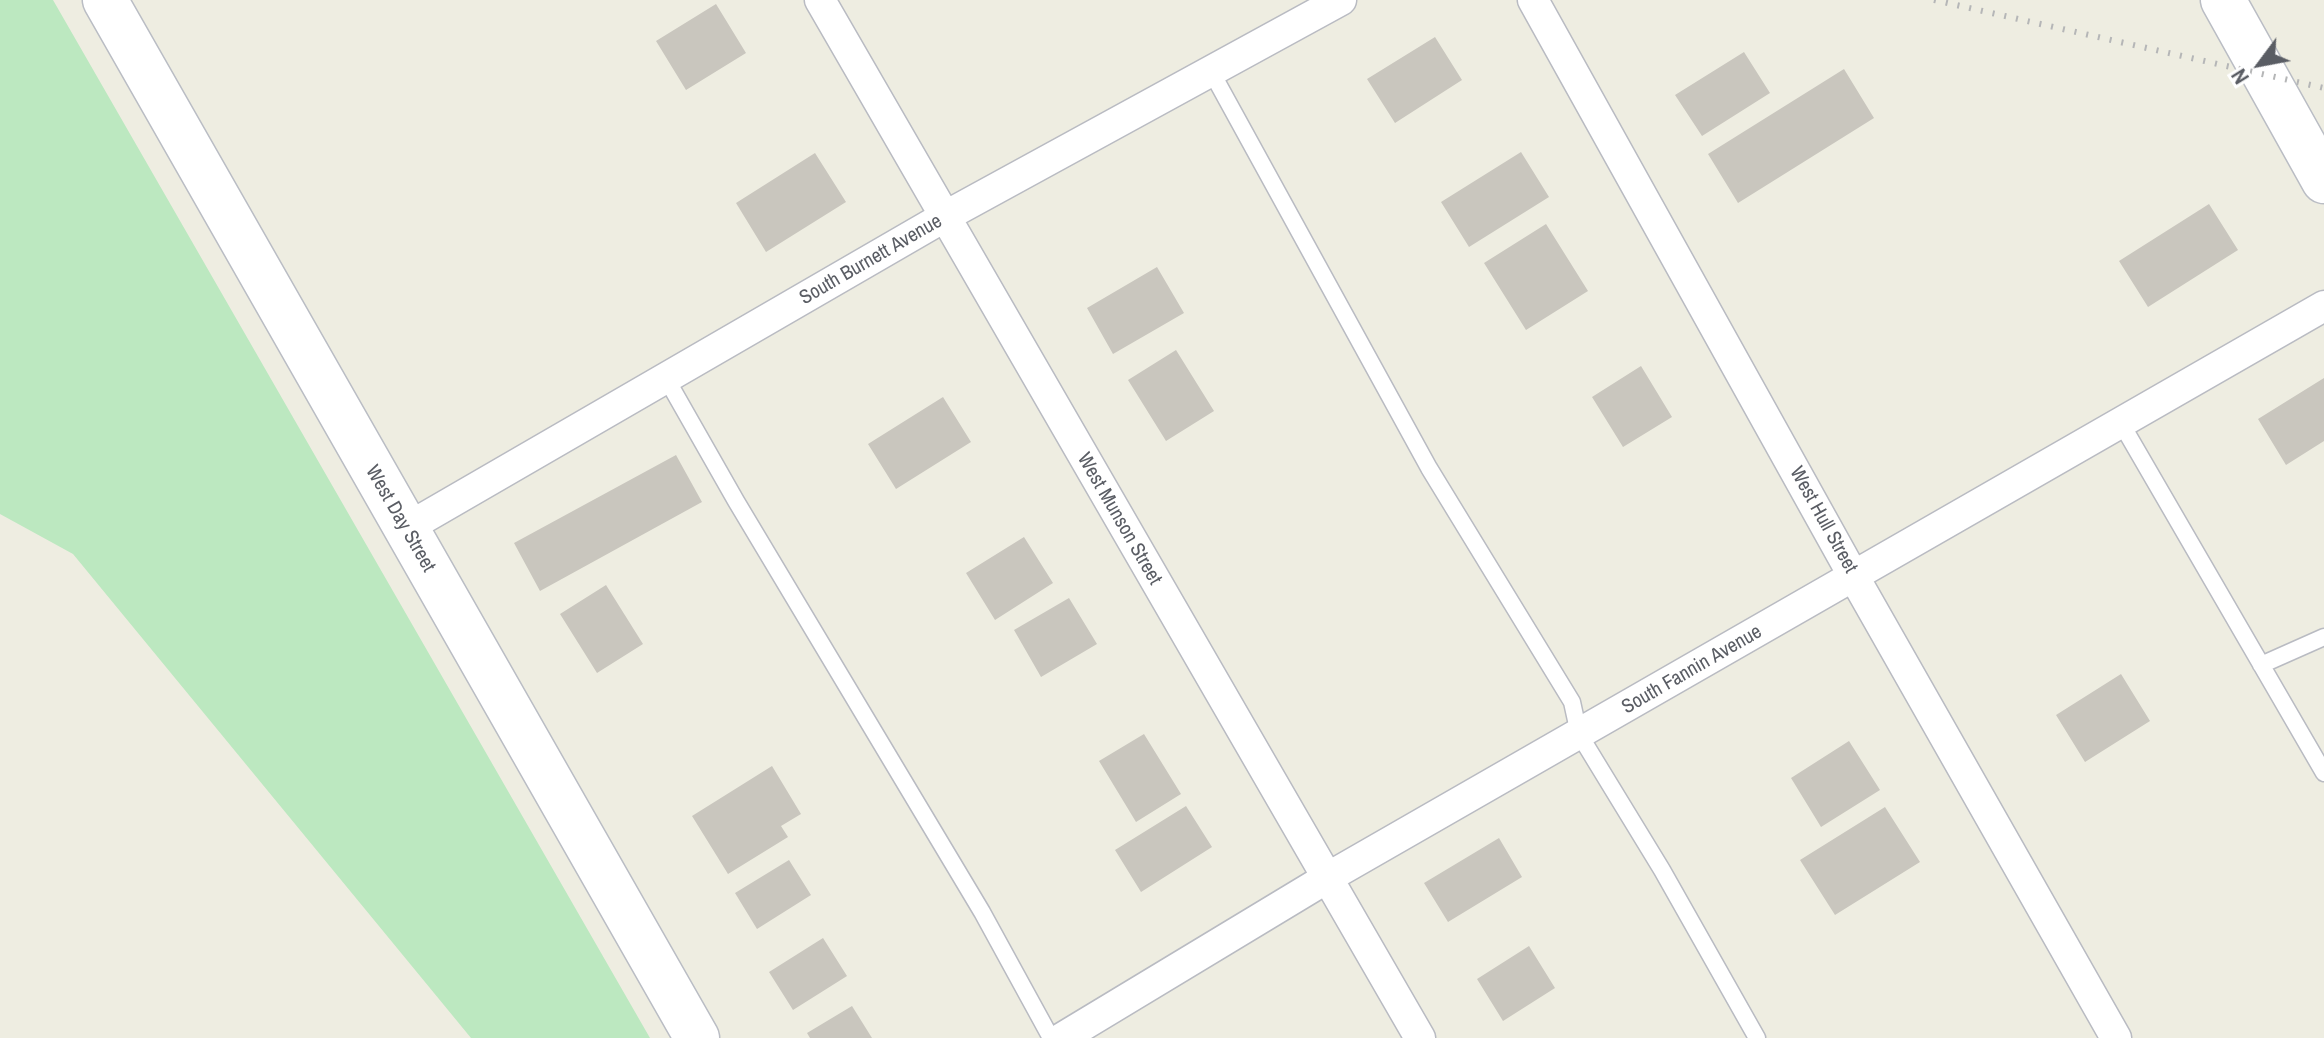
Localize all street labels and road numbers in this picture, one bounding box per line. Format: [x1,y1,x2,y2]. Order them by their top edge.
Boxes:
street label: South Burnett Avenue [796,210,946,310]
street label: West Munson Street [1072,449,1166,589]
street label: West Day Street [360,461,440,577]
street label: West Hull Street [1784,462,1862,578]
street label: South Fannin Avenue [1618,620,1766,720]

